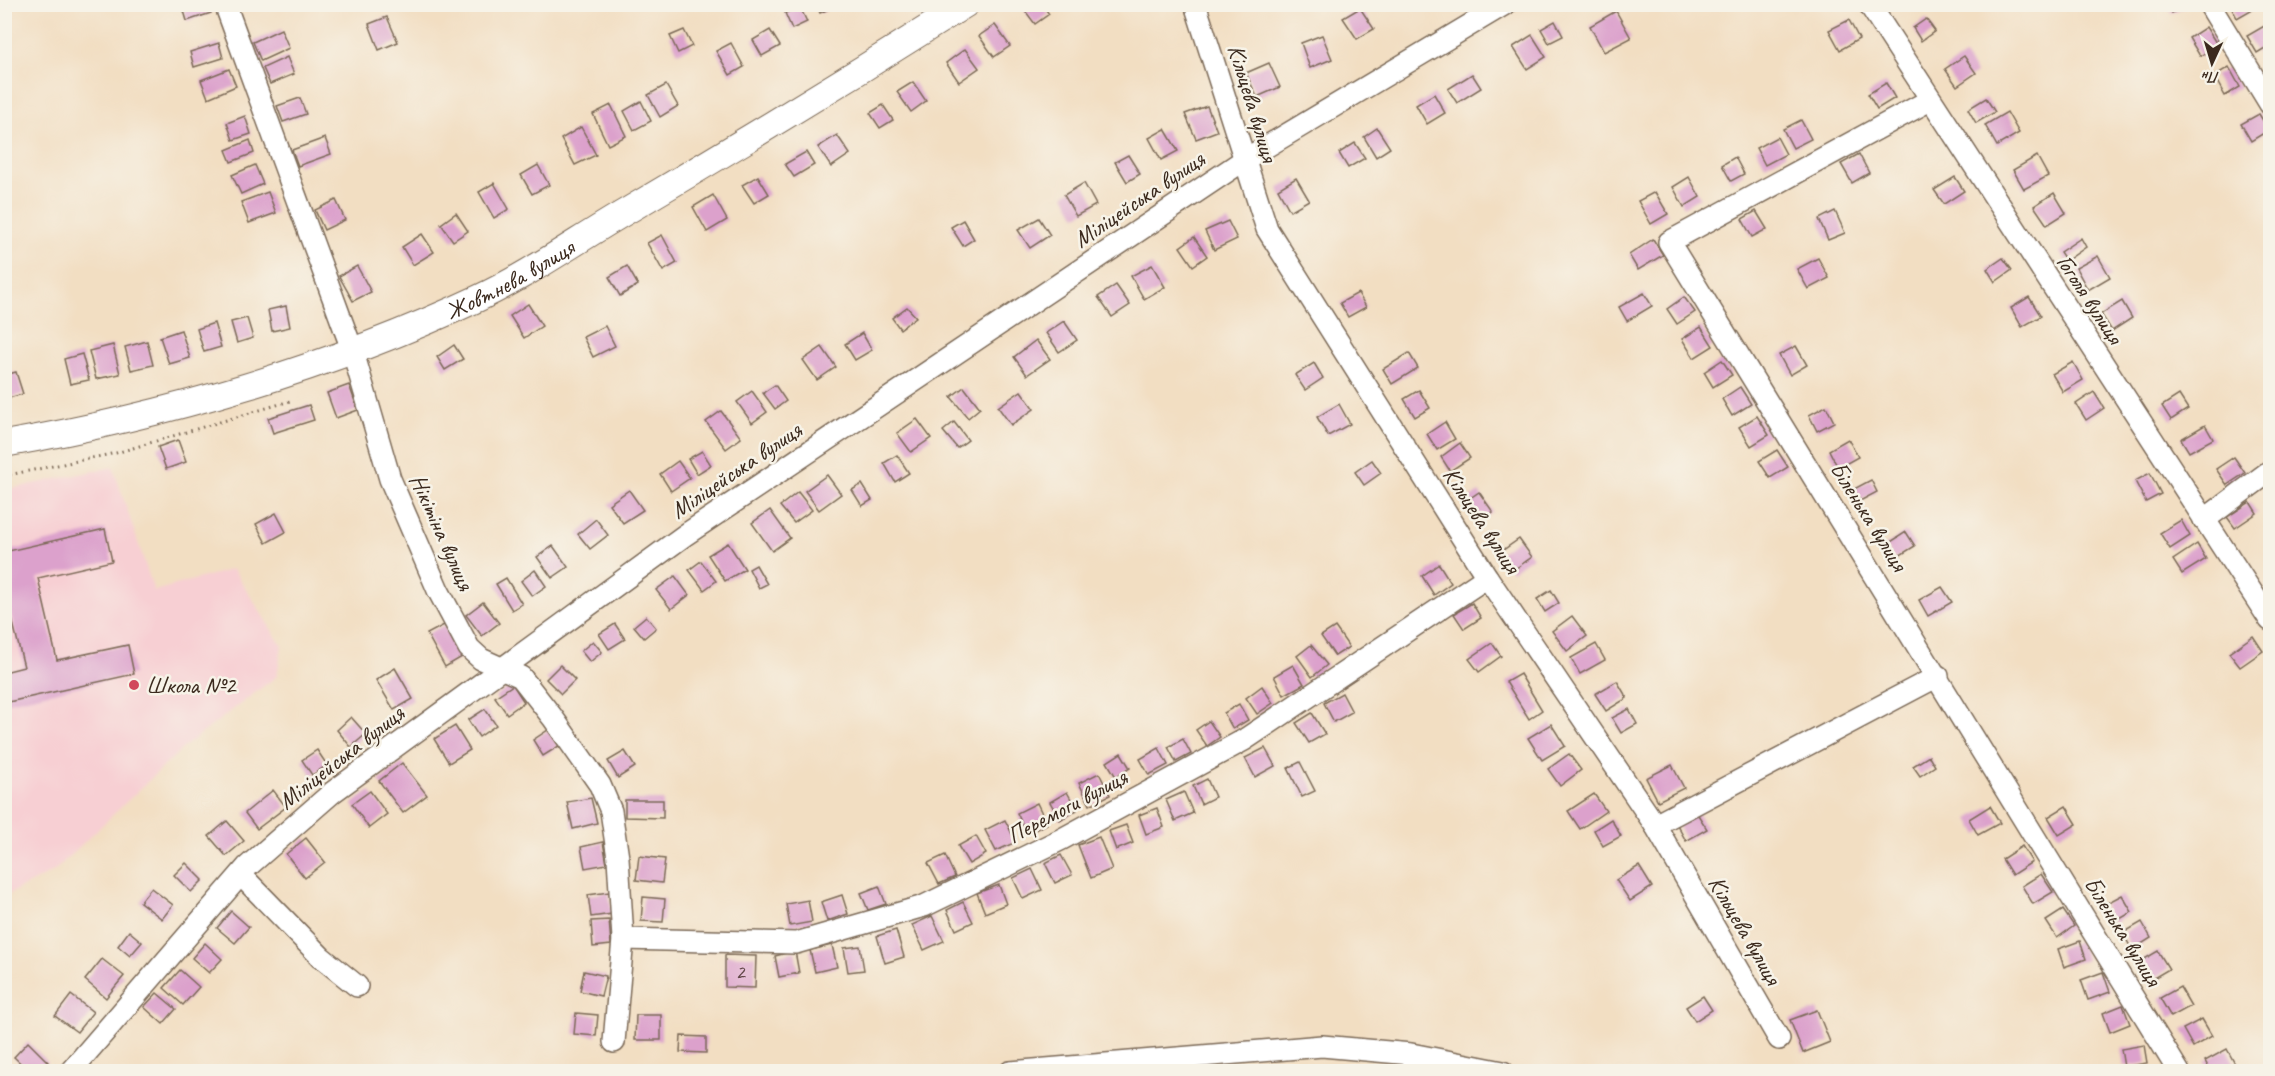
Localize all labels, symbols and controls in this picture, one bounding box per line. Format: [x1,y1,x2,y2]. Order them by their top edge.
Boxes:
north arrow [2182,33,2242,93]
street label: Кільцева вулиця [1221,41,1285,167]
text: Пн [2201,66,2220,88]
street label: Міліцейська вулиця [1068,143,1212,254]
street label: Жовтнева вулиця [441,231,581,326]
street label: Гоголя вулиця [2050,249,2131,351]
street label: Міліцейська вулиця [665,414,809,525]
street label: Біленька вулиця [1824,456,1915,578]
street label: Кільцева вулиця [1437,461,1528,580]
street label: Нікітіна вулиця [403,469,482,596]
place label: Школа №2 [146,670,238,700]
marker: Школа №2 [127,678,141,692]
street label: Міліцейська вулиця [272,698,411,816]
street label: Перемоги вулиця [1002,761,1133,850]
street label: Кільцева вулиця [1702,870,1789,991]
street label: Біленька вулиця [2078,871,2169,993]
house number: 2 [735,959,746,985]

